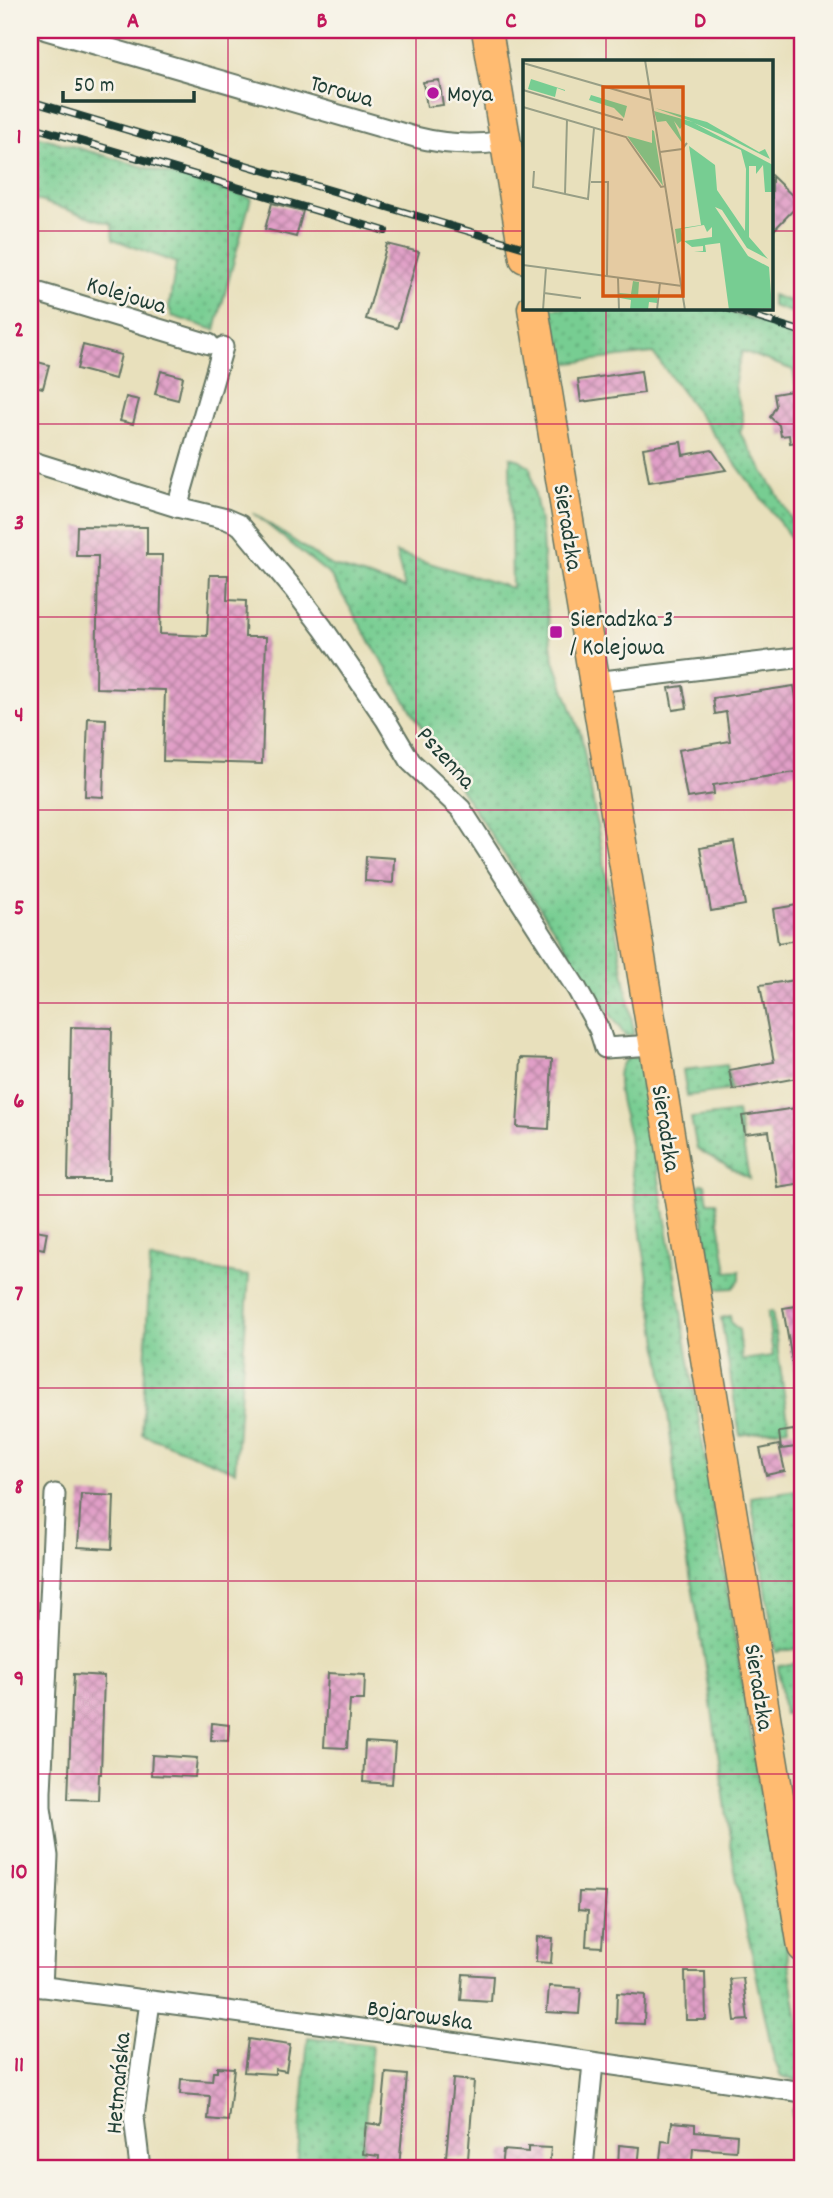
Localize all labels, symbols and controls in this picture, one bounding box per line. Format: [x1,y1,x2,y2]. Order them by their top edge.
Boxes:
text: A [127,6,139,39]
text: B [317,6,328,39]
text: C [505,6,517,39]
text: D [694,6,706,39]
scale bar [63,60,194,104]
inset map [523,60,774,310]
street label: Torowa [306,68,378,118]
text: 50 m [74,72,114,102]
place label: Moya [447,79,493,113]
marker: Moya [425,85,441,101]
text: 1 [16,122,22,155]
street label: Kolejowa [82,269,171,325]
text: 2 [14,315,24,348]
street label: Sieradzka [542,482,590,574]
text: 3 [14,508,24,541]
place label: Sieradzka 3 / Kolejowa [570,604,673,666]
marker: Sieradzka 3 / Kolejowa [548,624,564,640]
text: 4 [14,700,24,733]
street label: Pszenna [407,720,483,798]
text: 5 [14,893,24,926]
street label: Sieradzka [640,1083,688,1175]
text: 6 [13,1086,25,1119]
text: 7 [15,1279,24,1312]
text: 8 [14,1472,24,1505]
street label: Sieradzka [733,1642,781,1734]
text: 9 [14,1664,24,1697]
text: 10 [10,1857,28,1890]
street label: Bojarowska [365,1993,475,2041]
street label: Hetmańska [99,2030,141,2135]
text: 11 [14,2050,24,2083]

